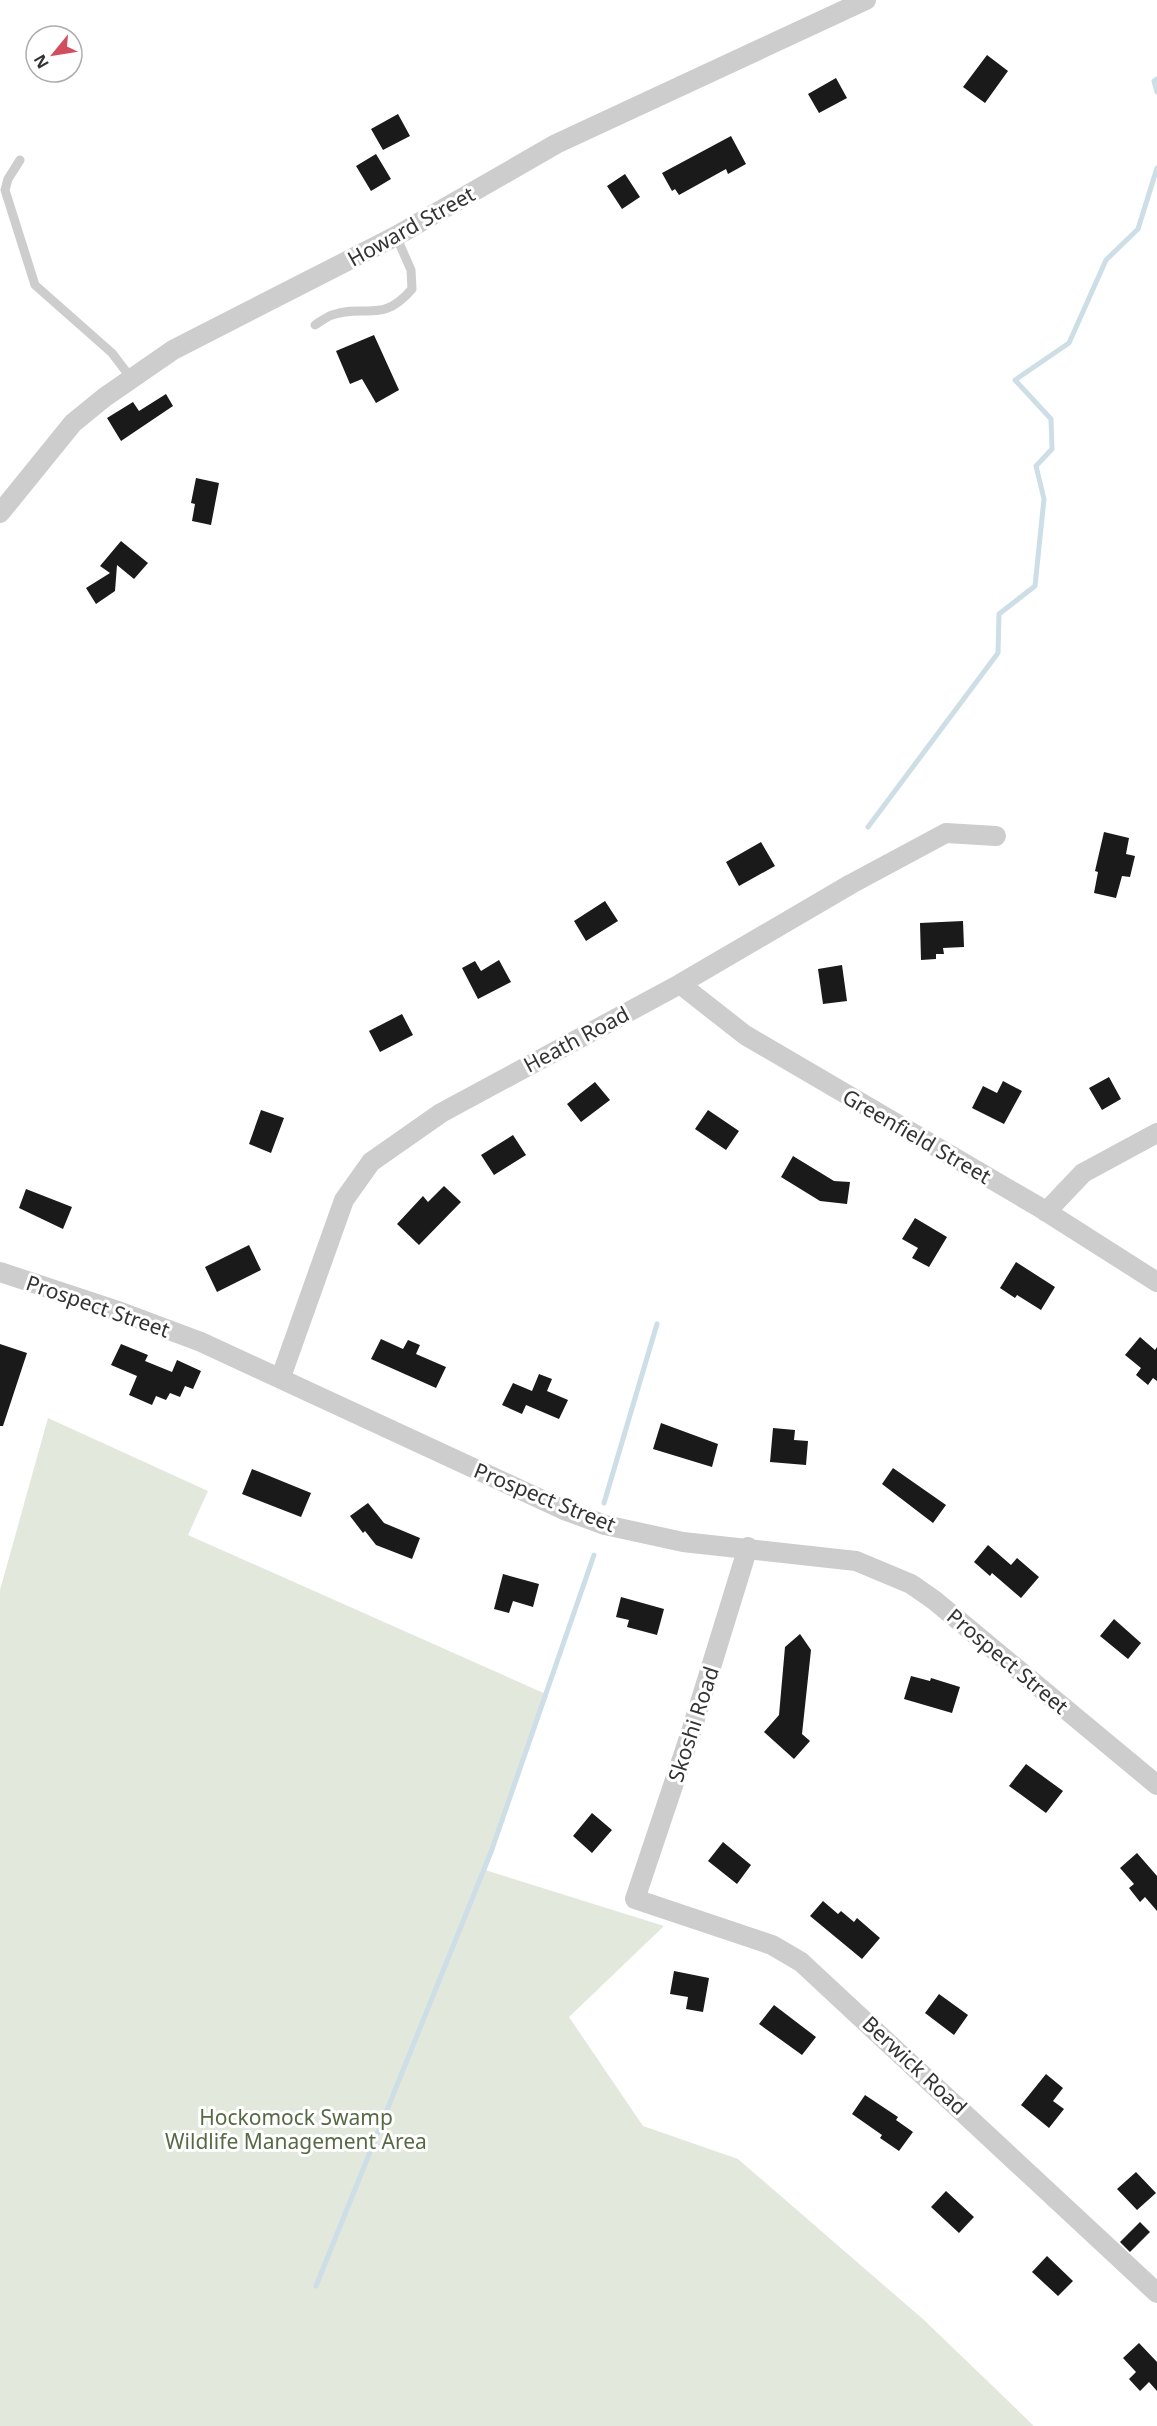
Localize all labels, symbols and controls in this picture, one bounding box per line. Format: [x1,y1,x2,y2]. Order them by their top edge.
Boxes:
north arrow [24,24,84,84]
text: N [28,50,54,73]
street label: Howard Street [342,179,480,273]
street label: Heath Road [518,999,634,1079]
street label: Greenfield Street [838,1082,997,1190]
street label: Prospect Street [22,1268,174,1344]
street label: Prospect Street [470,1456,620,1538]
street label: Prospect Street [941,1602,1075,1720]
street label: Skoshi Road [661,1663,725,1785]
street label: Berwick Road [857,2009,973,2121]
park label: Hockomock Swamp Wildlife Management Area [165,2103,427,2155]

